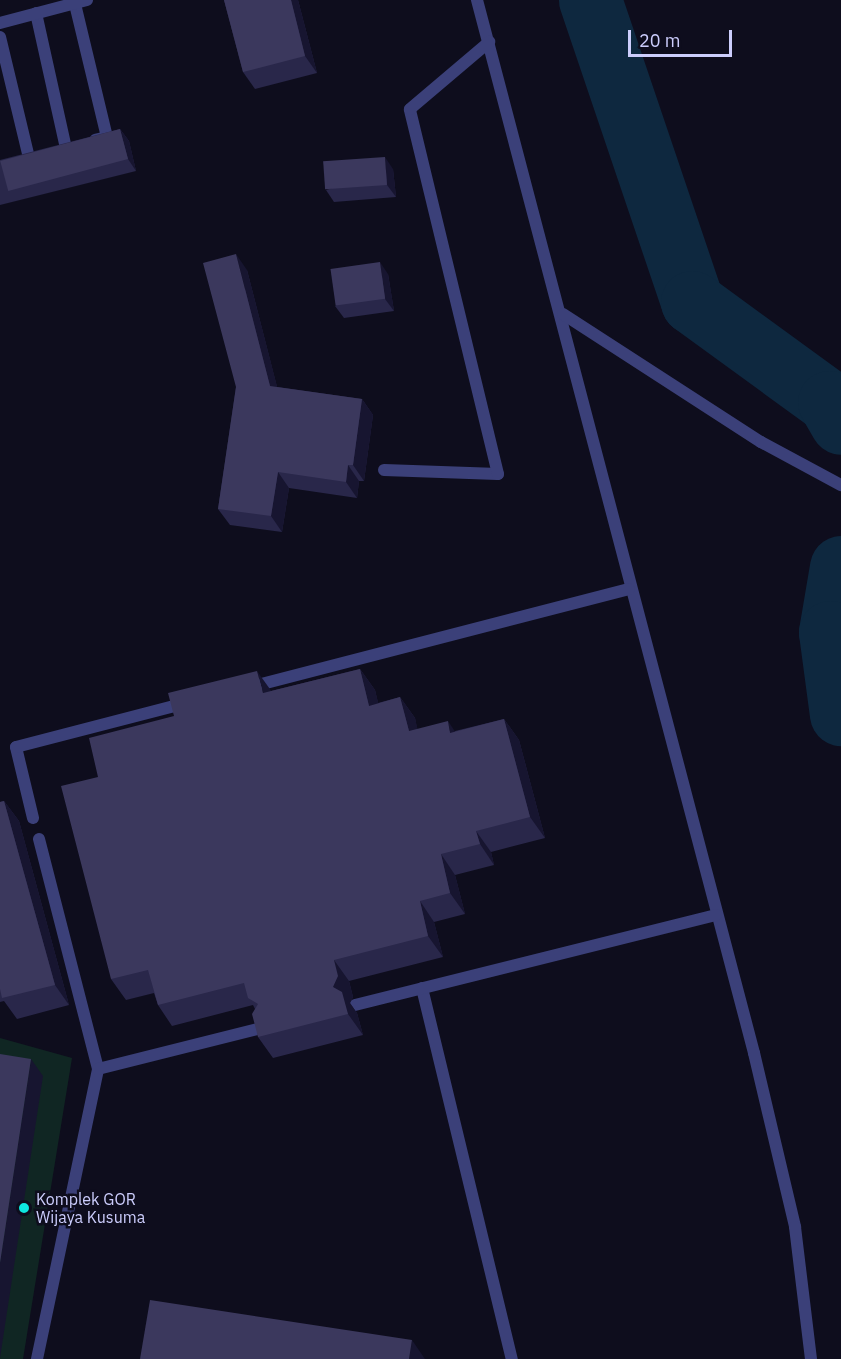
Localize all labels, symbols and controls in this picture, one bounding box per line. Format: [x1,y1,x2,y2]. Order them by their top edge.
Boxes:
scale bar [631,18,734,56]
text: 20 m [639,29,681,52]
place label: Komplek GOR Wijaya Kusuma [36,1189,145,1227]
marker: Komplek GOR Wijaya Kusuma [17,1201,31,1215]

